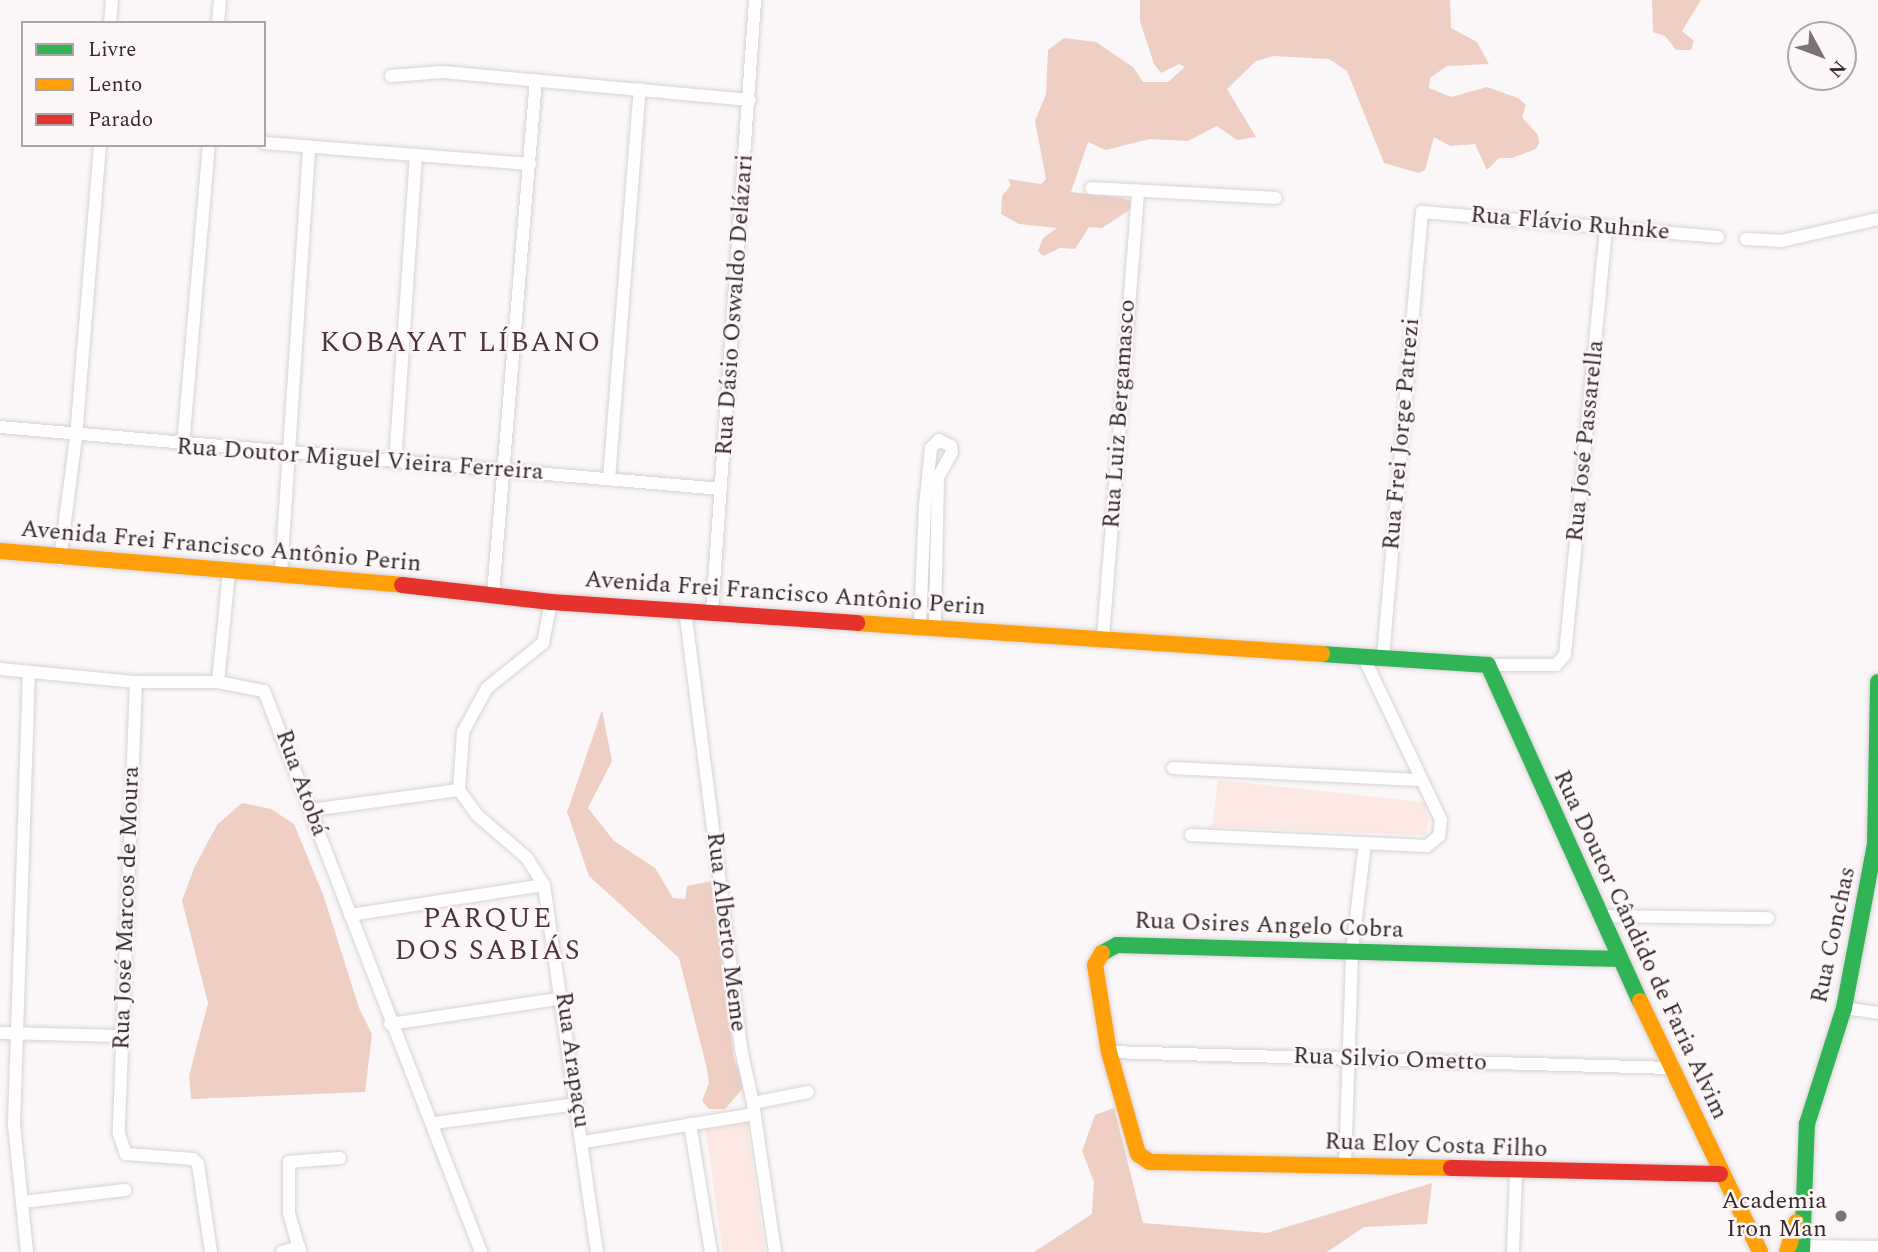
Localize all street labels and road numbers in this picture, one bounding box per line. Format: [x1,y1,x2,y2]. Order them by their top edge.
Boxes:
street label: Rua Dásio Oswaldo Delázari [710,153,760,457]
street label: Rua Flávio Ruhnke [1469,201,1671,247]
street label: Rua Luiz Bergamasco [1098,298,1142,530]
street label: Rua Frei Jorge Patrezi [1377,317,1427,551]
street label: Rua José Passarella [1561,339,1611,543]
street label: Rua Doutor Miguel Vieira Ferreira [175,433,545,487]
street label: Avenida Frei Francisco Antônio Perin [20,515,422,579]
street label: Avenida Frei Francisco Antônio Perin [584,566,986,622]
street label: Rua Atobá [268,726,334,840]
street label: Rua José Marcos de Moura [108,766,146,1050]
street label: Rua Doutor Cândido de Faria Alvim [1546,766,1734,1124]
street label: Rua Alberto Meme [699,831,753,1033]
street label: Rua Conchas [1805,864,1863,1006]
street label: Rua Osires Angelo Cobra [1134,907,1404,945]
street label: Rua Arapaçu [548,990,596,1130]
street label: Rua Silvio Ometto [1293,1042,1487,1078]
street label: Rua Eloy Costa Filho [1324,1128,1548,1164]

